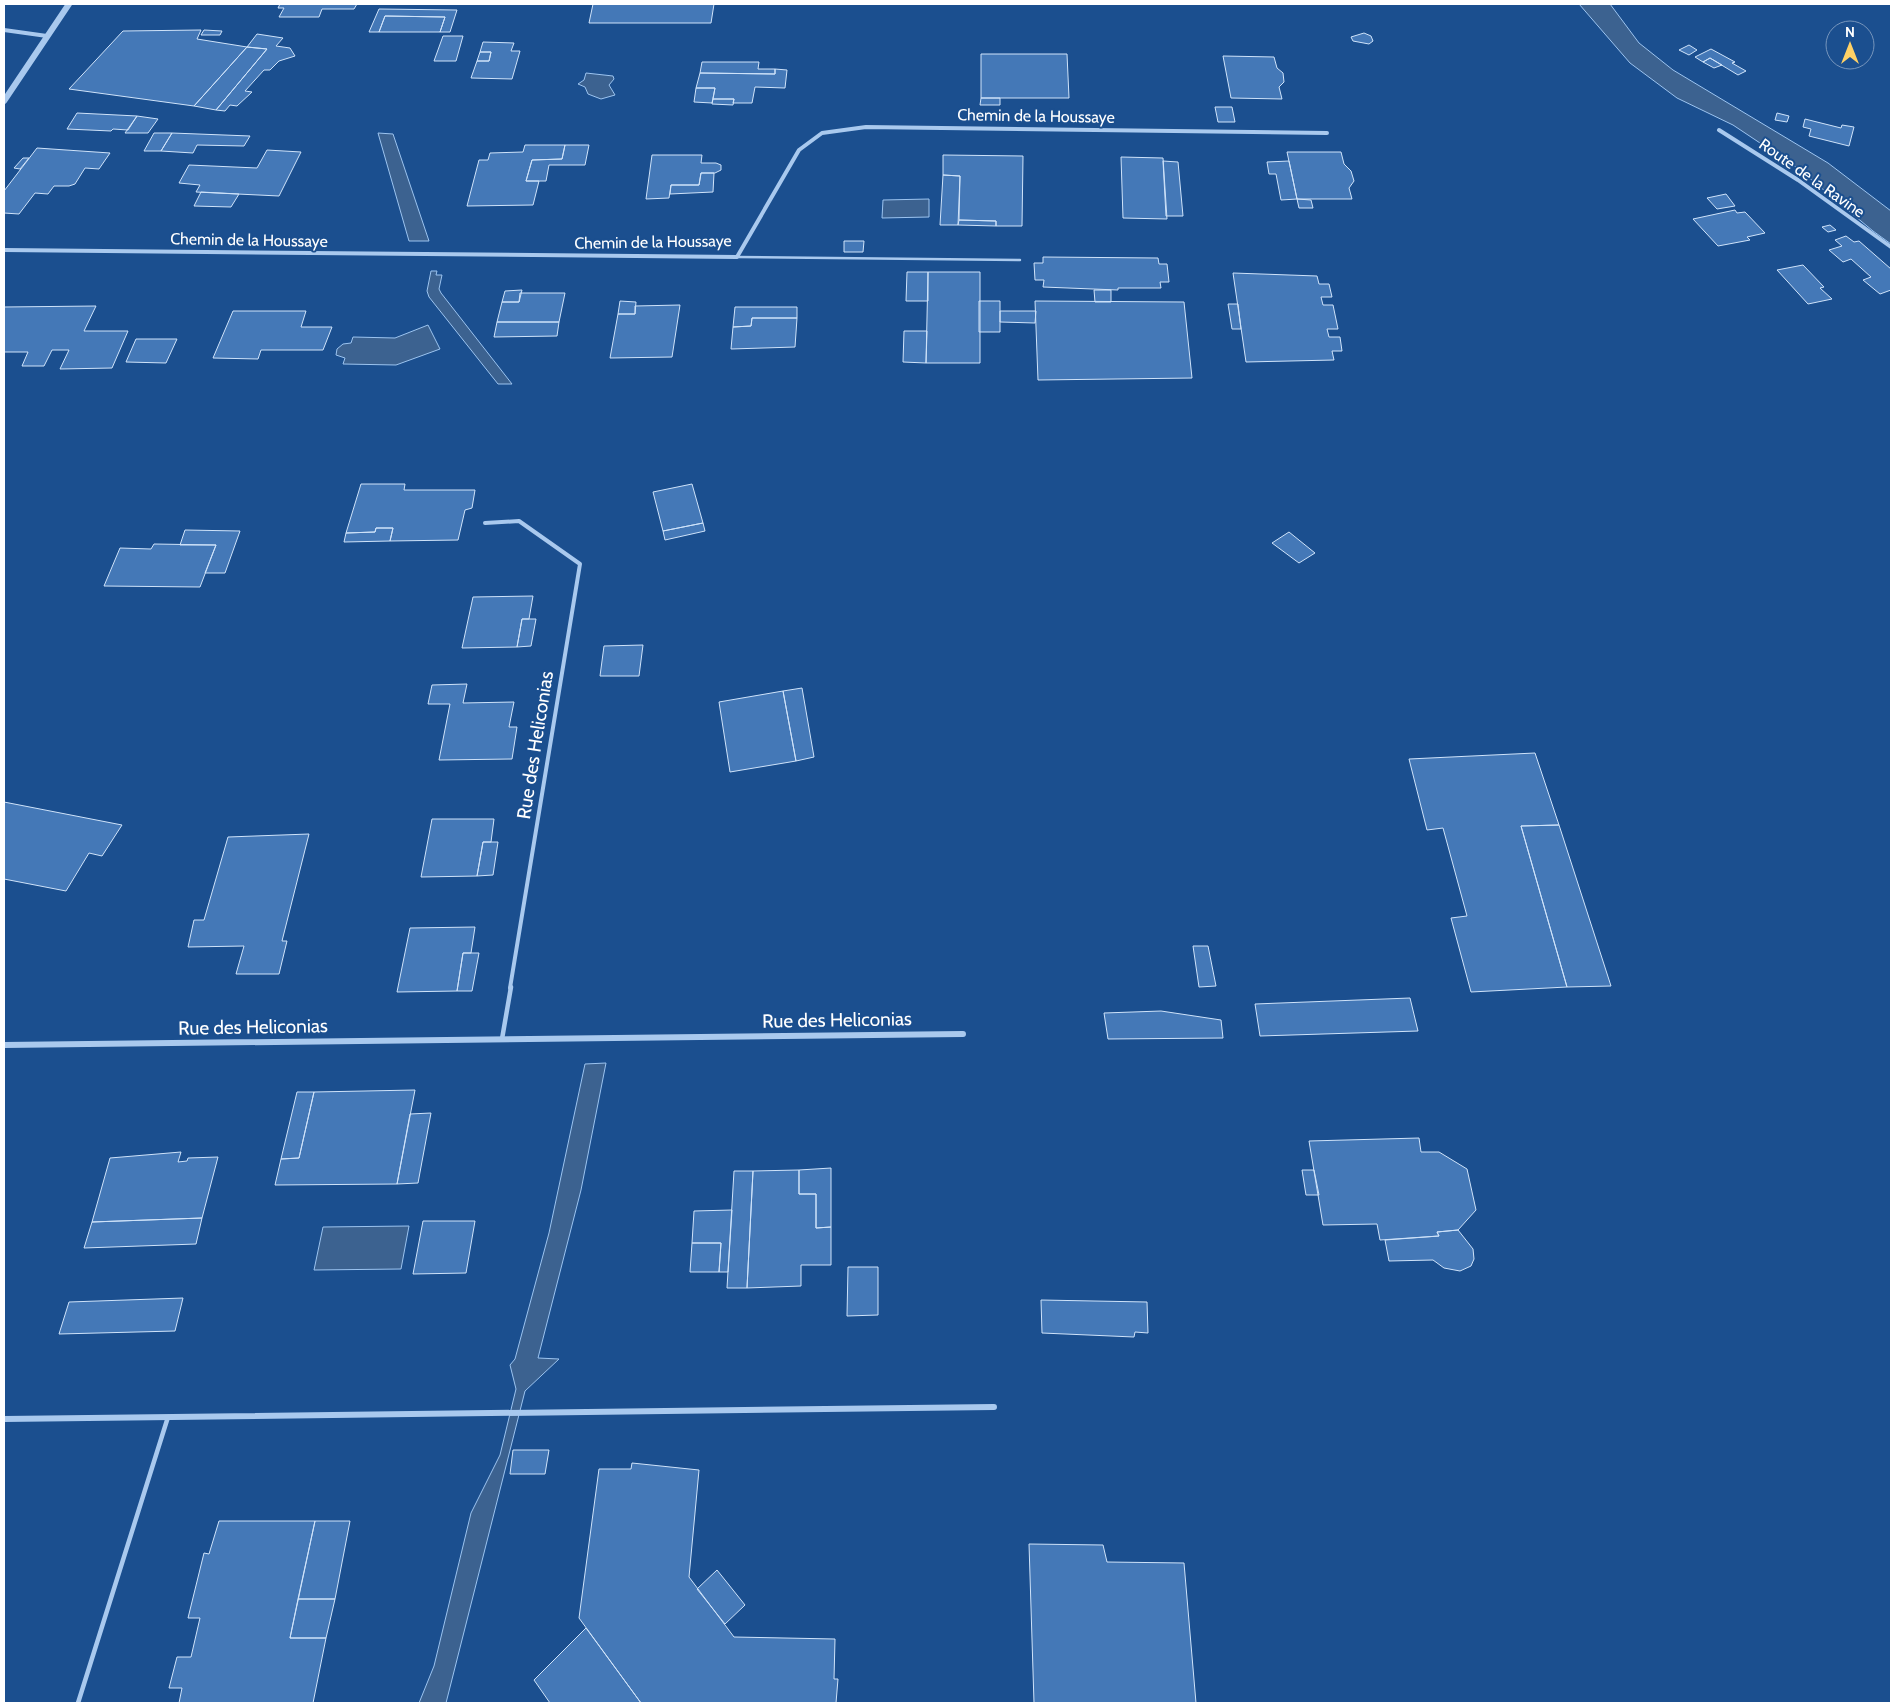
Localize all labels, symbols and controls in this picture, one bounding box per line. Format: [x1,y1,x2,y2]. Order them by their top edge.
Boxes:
north arrow [1825,20,1875,70]
text: N [1845,23,1855,41]
street label: Chemin de la Houssaye [957,105,1115,127]
street label: Route de la Ravine [1755,134,1869,222]
street label: Chemin de la Houssaye [170,229,328,251]
street label: Chemin de la Houssaye [574,231,732,253]
street label: Rue des Heliconias [512,669,558,821]
street label: Rue des Heliconias [762,1007,912,1033]
street label: Rue des Heliconias [178,1014,328,1040]

